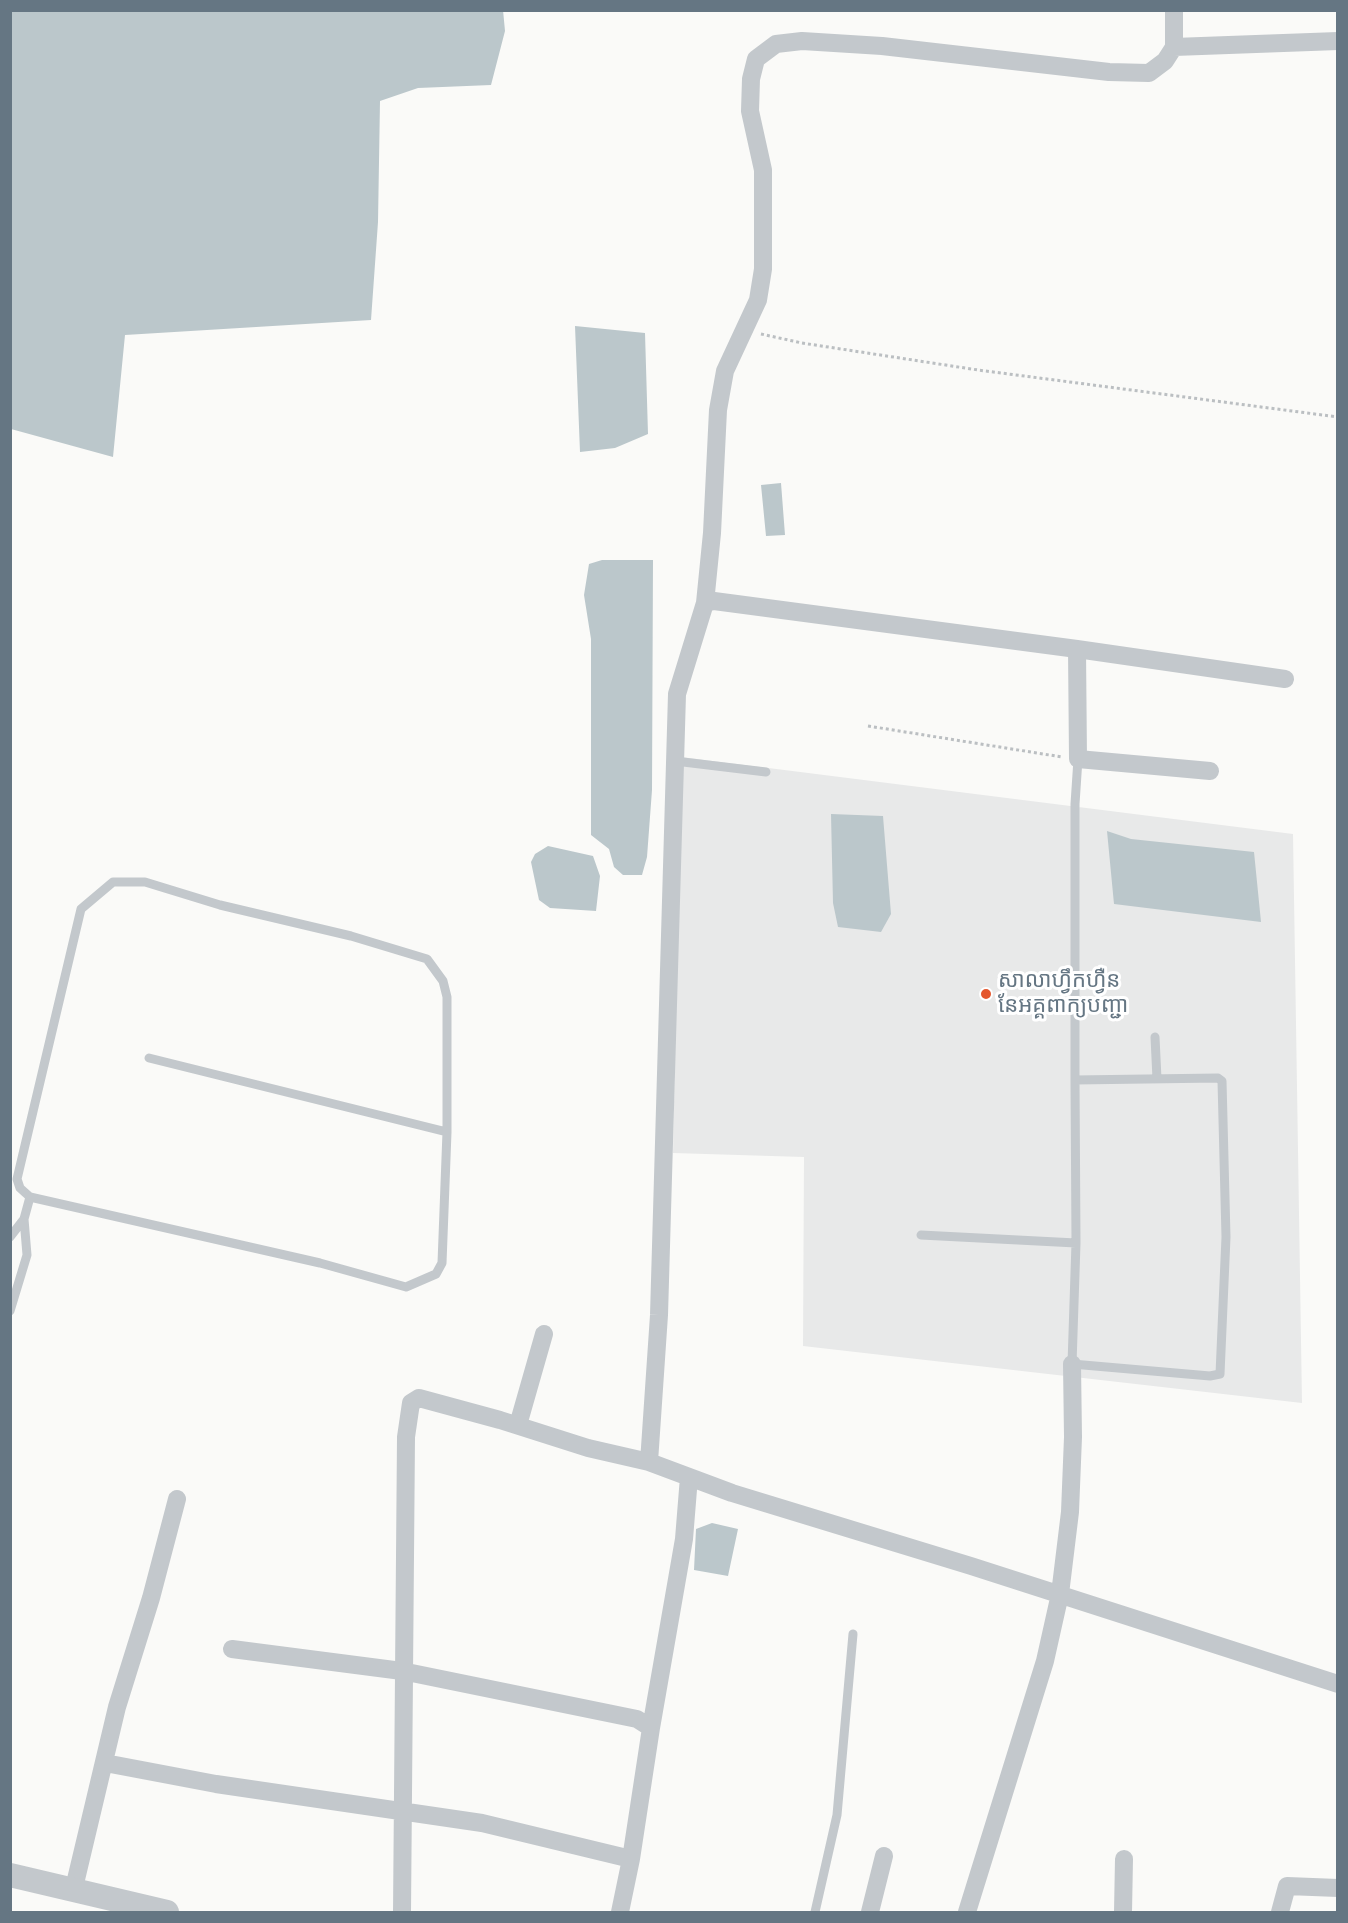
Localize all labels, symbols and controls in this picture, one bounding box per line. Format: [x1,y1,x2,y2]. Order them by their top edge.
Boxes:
place label: សាលាហ្វឹកហ្វឺន នែអគ្គពាក្យបញ្ជា [998,968,1128,1020]
marker: សាលាហ្វឹកហ្វឺន នែអគ្គពាក្យបញ្ជា [979,987,993,1001]

